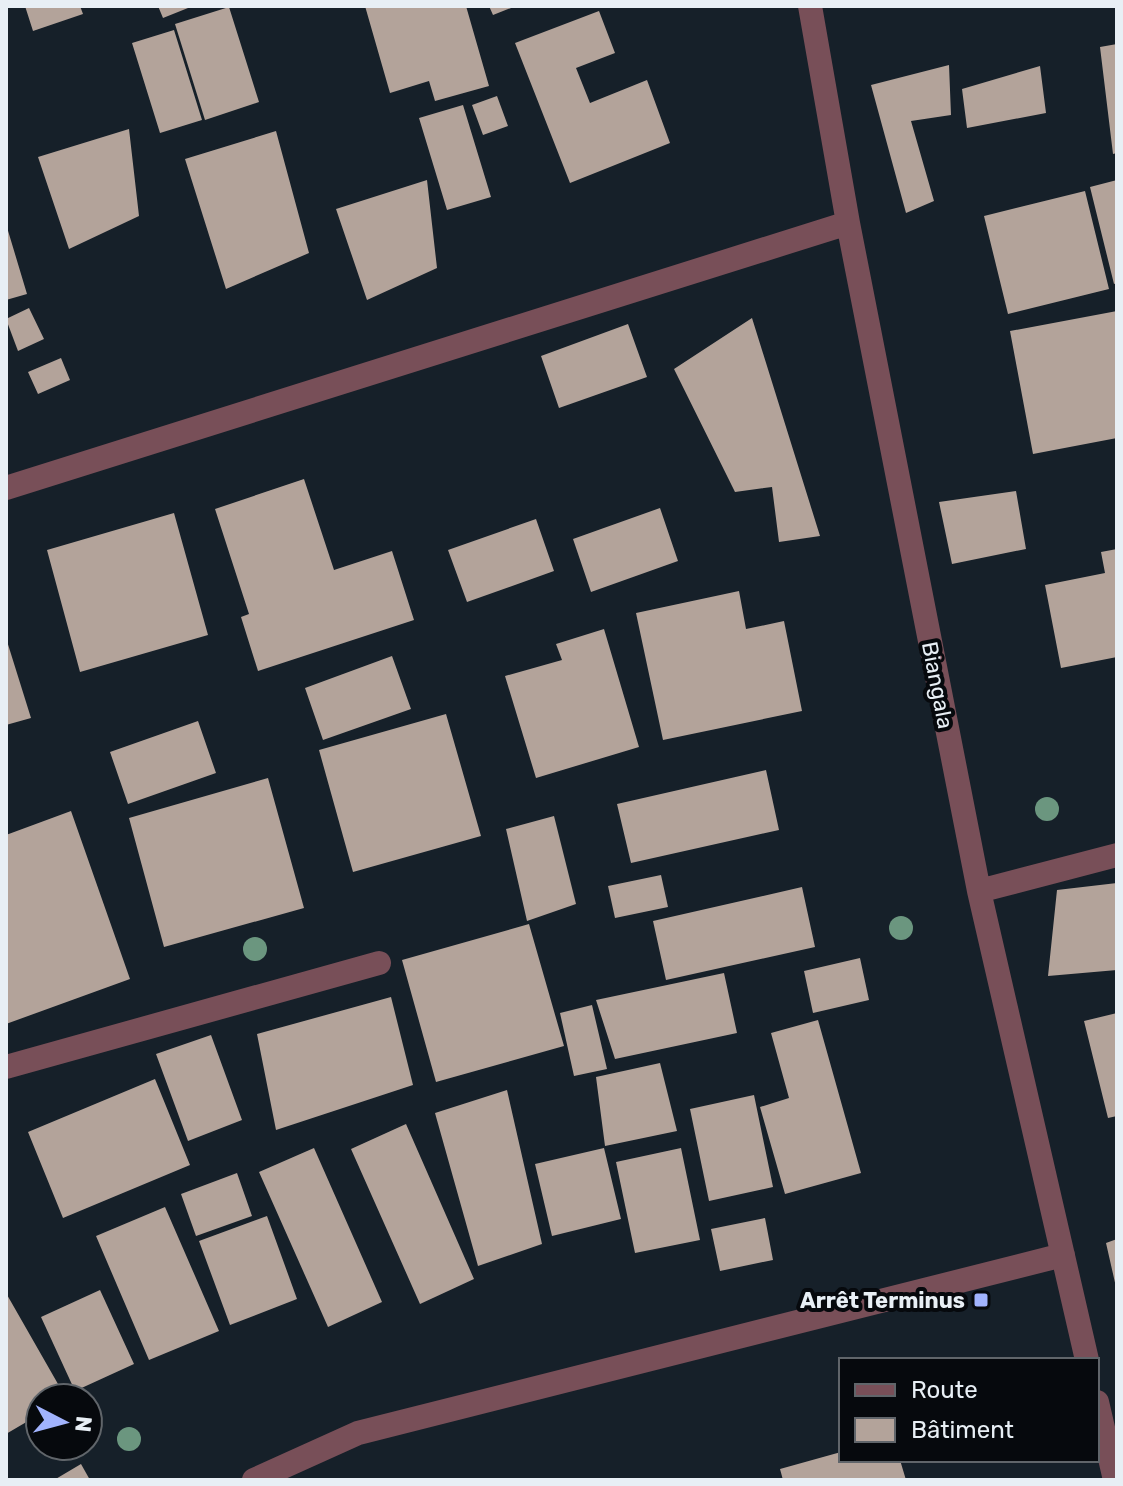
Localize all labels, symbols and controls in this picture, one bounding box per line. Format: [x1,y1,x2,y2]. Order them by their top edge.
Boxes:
street label: Biangala [916,639,959,731]
place label: Arrêt Terminus [800,1287,965,1314]
marker: Arrêt Terminus [972,1291,990,1309]
legend [839,1358,1099,1462]
text: Route [911,1376,978,1404]
north arrow [24,1382,104,1462]
text: N [69,1415,98,1433]
text: Bâtiment [911,1416,1014,1444]

